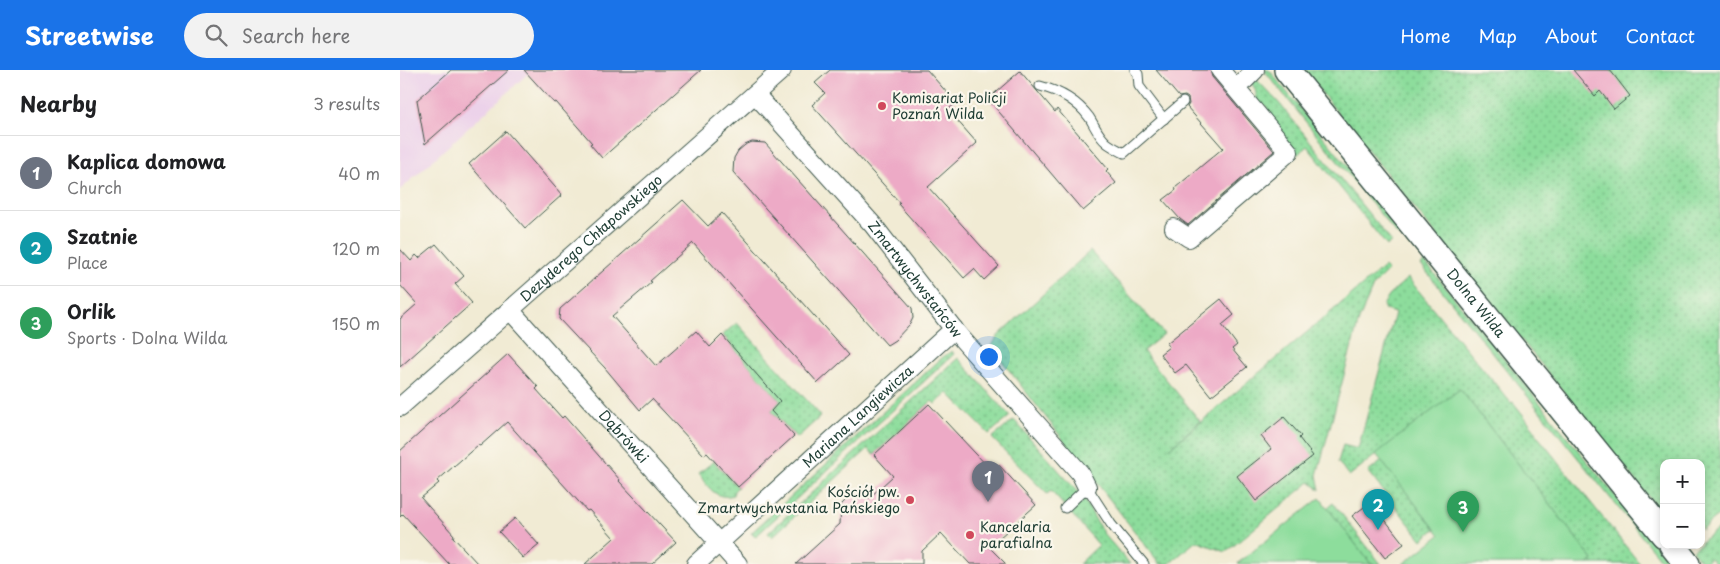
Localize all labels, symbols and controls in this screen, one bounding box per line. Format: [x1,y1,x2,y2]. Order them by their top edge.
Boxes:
search box [184,13,534,58]
text: Streetwise [25,17,154,53]
icon: search [202,21,230,49]
text: Search here [242,21,350,49]
text: Home [1400,22,1450,49]
text: Map [1478,22,1517,49]
text: About [1545,22,1597,49]
text: Contact [1625,22,1695,49]
text: Nearby [20,87,97,119]
place label: Komisariat Policji Poznań Wilda [892,87,1007,124]
text: 3 results [313,91,380,115]
marker: Komisariat Policji Poznań Wilda [876,100,888,112]
text: Kaplica domowa [67,147,226,175]
text: 1 [32,161,40,185]
text: 40 m [338,161,380,185]
street label: Dezyderego Chłapowskiego [515,169,667,307]
text: Church [67,175,122,199]
street label: Zmartwychwstańców [863,216,968,342]
text: Szatnie [67,222,138,250]
text: 2 [30,236,42,260]
text: 120 m [333,236,380,260]
text: Place [67,250,108,274]
street label: Dolna Wilda [1442,264,1511,342]
text: Orlik [67,297,116,325]
text: 3 [31,311,41,335]
text: 150 m [332,311,380,335]
text: Sports · Dolna Wilda [67,325,227,349]
your location [976,344,1002,370]
street label: Mariana Langiewicza [797,360,918,472]
street label: Dąbrówki [594,405,654,468]
map controls [1660,459,1705,549]
button: + [1660,459,1705,504]
pin: 1 [972,461,1004,502]
place label: Kościół pw. Zmartwychwstania Pańskiego [697,481,900,518]
pin: 2 [1362,489,1394,530]
pin: 3 [1447,491,1479,532]
marker: Kościół pw. Zmartwychwstania Pańskiego [904,494,916,506]
button: − [1660,504,1705,549]
place label: Kancelaria parafialna [980,516,1053,553]
marker: Kancelaria parafialna [964,529,976,541]

